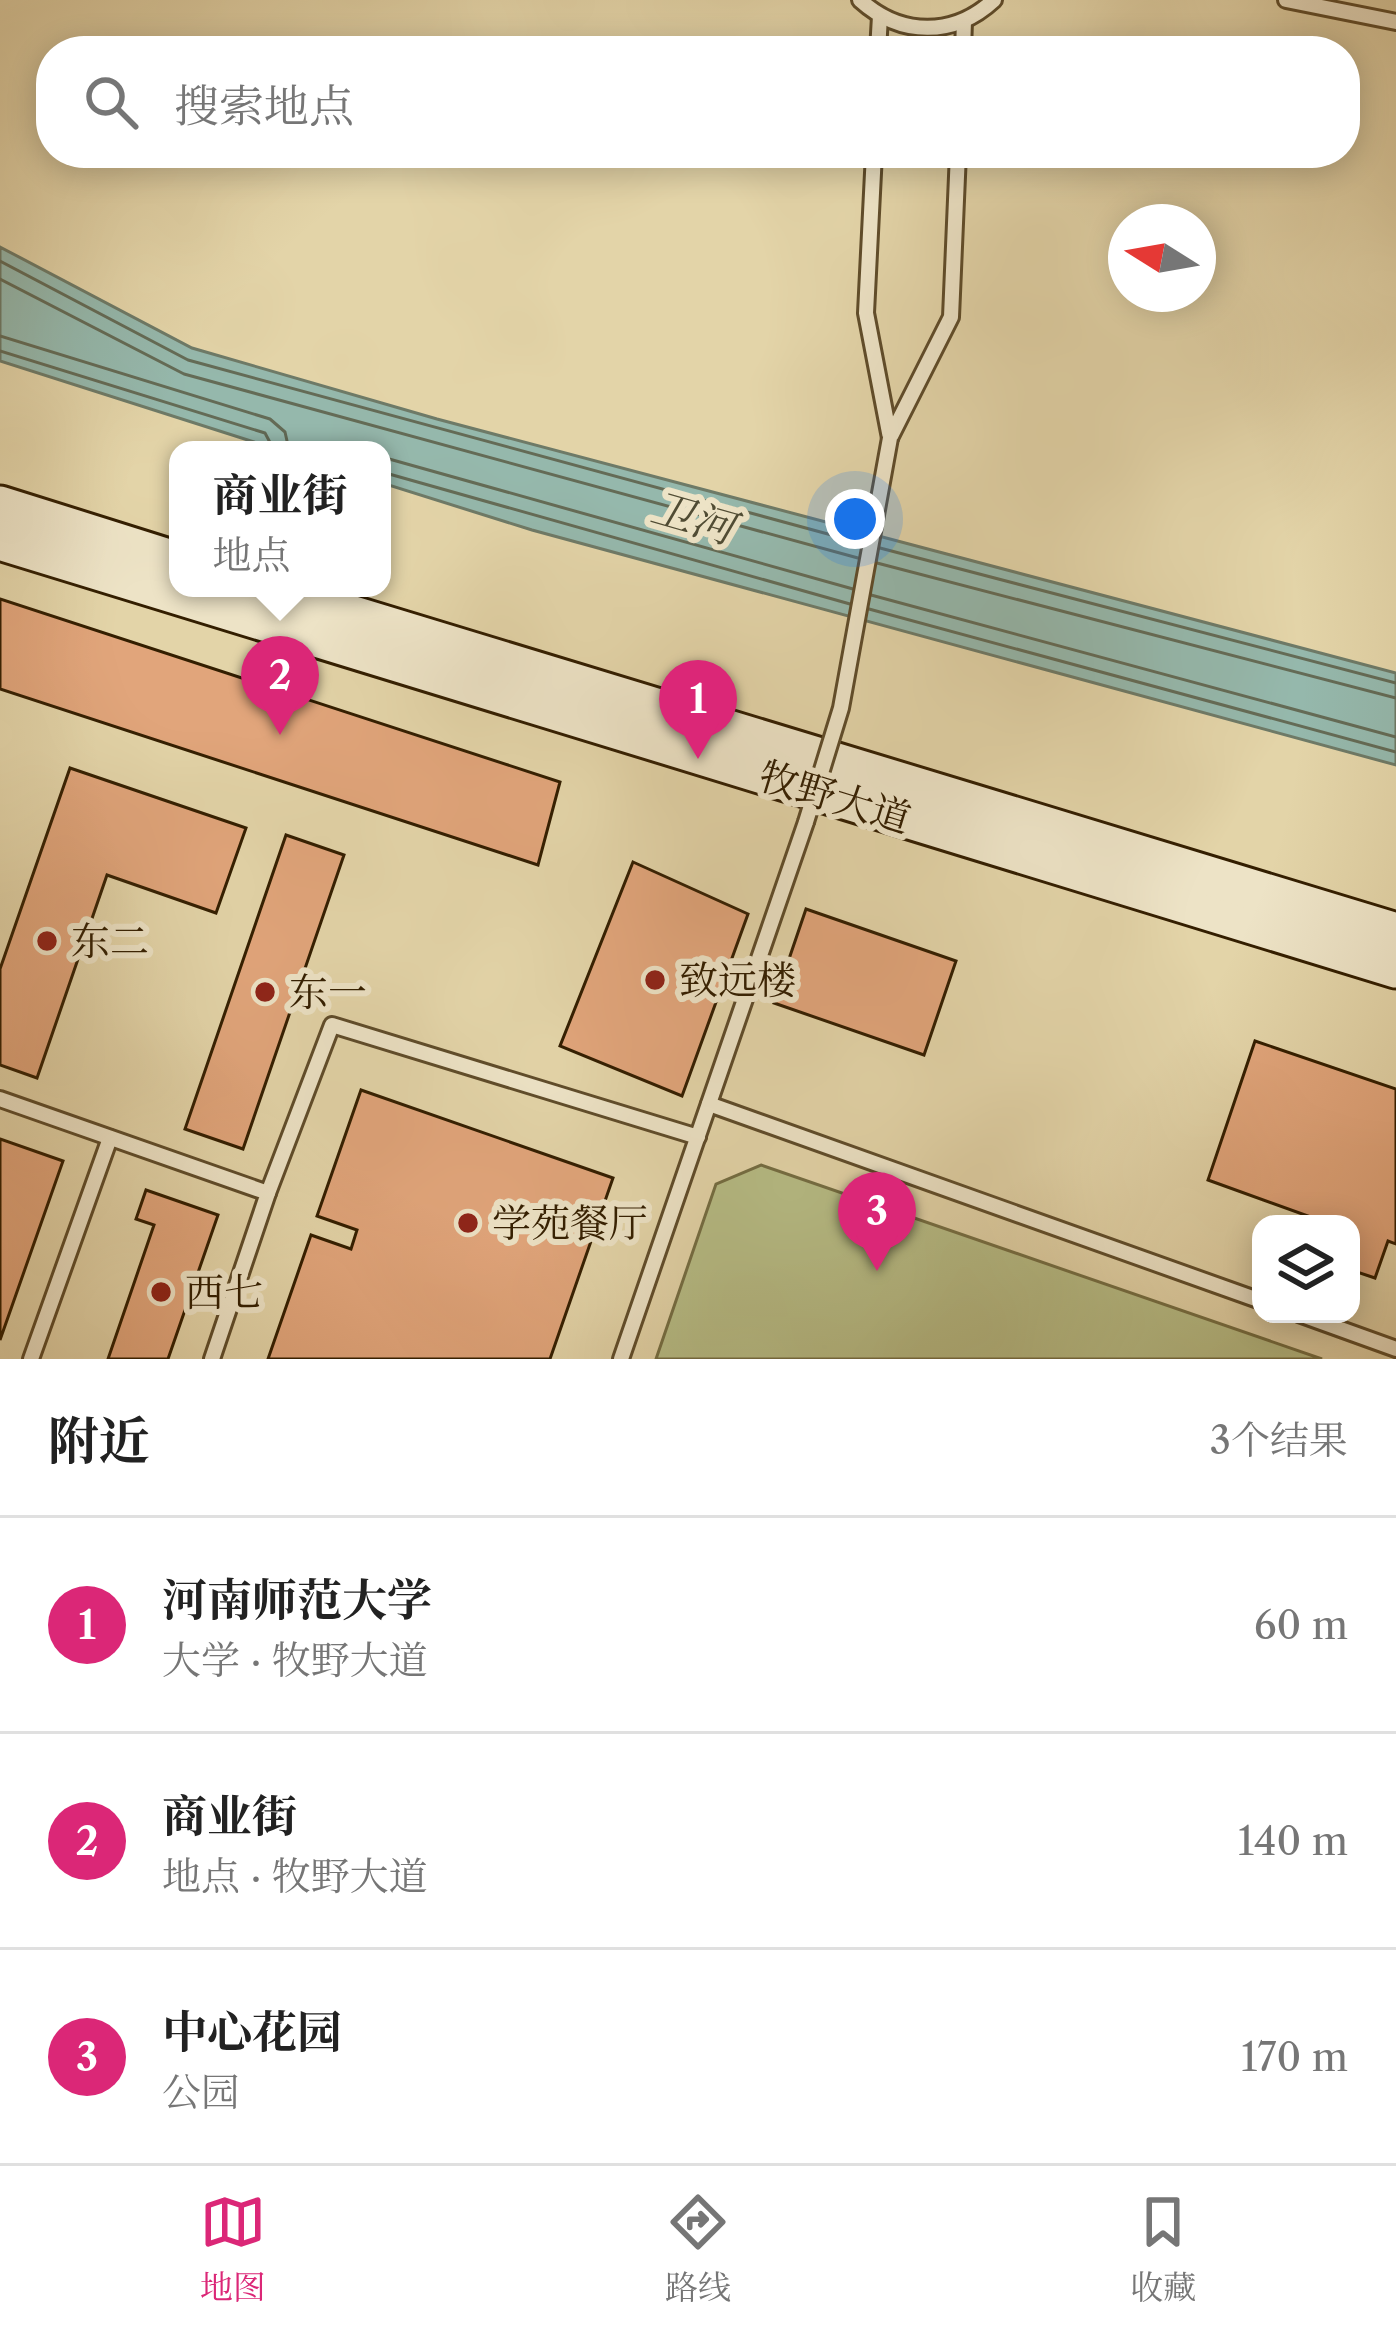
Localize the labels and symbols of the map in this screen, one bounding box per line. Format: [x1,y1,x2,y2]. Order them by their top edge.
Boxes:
north arrow [1108,204,1216,312]
water label: 卫河 [645,481,747,556]
your location [825,489,885,549]
pin: 2 [241,636,319,735]
pin: 1 [659,660,737,759]
street label: 牧野大道 [753,751,917,843]
place label: 东二 [71,917,149,965]
marker: 东二 [34,928,60,954]
place label: 致远楼 [679,956,796,1004]
marker: 致远楼 [642,967,668,993]
place label: 东一 [289,968,367,1016]
marker: 东一 [252,979,278,1005]
pin: 3 [838,1172,916,1271]
place label: 学苑餐厅 [492,1199,648,1247]
marker: 学苑餐厅 [455,1210,481,1236]
place label: 西七 [185,1268,263,1316]
marker: 西七 [148,1279,174,1305]

